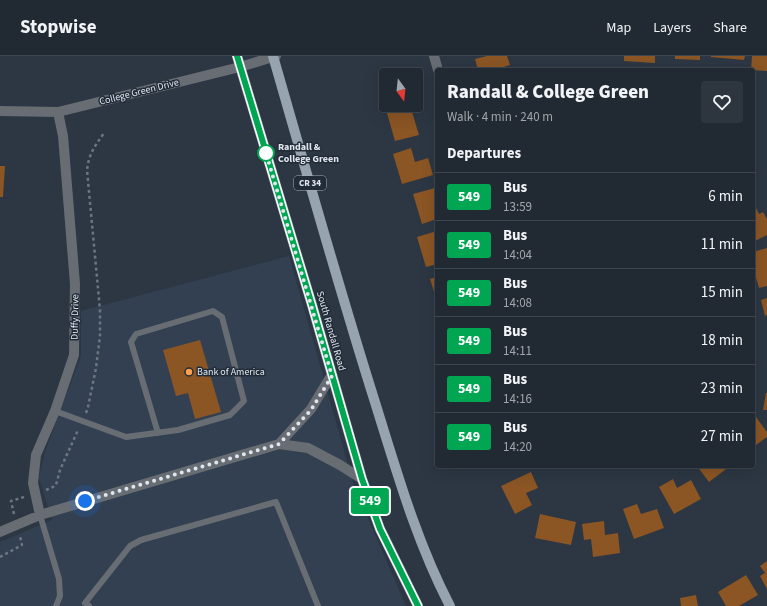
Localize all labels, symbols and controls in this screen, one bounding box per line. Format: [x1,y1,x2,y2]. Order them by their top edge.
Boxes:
text: Stopwise [20,14,96,41]
text: Map [606,18,631,38]
text: Layers [653,18,691,38]
text: Share [713,18,747,38]
north arrow [379,68,423,112]
map controls [379,68,423,112]
street label: College Green Drive [98,75,180,109]
text: Randall & College Green [447,79,649,106]
button: heart [701,81,743,123]
text: Walk · 4 min · 240 m [447,108,553,126]
place label: Randall & College Green [278,140,339,166]
text: Departures [447,143,521,164]
marker: Randall & College Green [257,144,275,162]
road number: CR 34 [294,176,326,190]
text: Bus [503,177,527,198]
text: 6 min [708,186,743,207]
text: 549 [458,187,480,207]
text: 13:59 [503,198,532,216]
text: Bus [503,225,527,246]
text: 11 min [701,234,743,255]
text: 549 [458,235,480,255]
text: 14:04 [503,246,532,264]
text: Bus [503,273,527,294]
text: 15 min [701,282,743,303]
text: 549 [458,283,480,303]
street label: South Randall Road [313,289,349,373]
street label: Duffy Drive [68,294,82,340]
text: 14:08 [503,294,532,312]
text: Bus [503,321,527,342]
text: 18 min [701,330,743,351]
text: 549 [458,331,480,351]
text: 14:11 [503,342,532,360]
place label: Bank of America [197,365,265,379]
marker: Bank of America [184,367,194,377]
text: Bus [503,369,527,390]
text: 23 min [701,378,743,399]
text: 549 [458,379,480,399]
text: 14:16 [503,390,532,408]
text: Bus [503,417,527,438]
text: 27 min [701,426,743,447]
text: 549 [458,427,480,447]
text: 14:20 [503,438,532,456]
line badge: 549 [347,488,393,514]
your location [75,491,95,511]
text: 549 [359,491,381,511]

